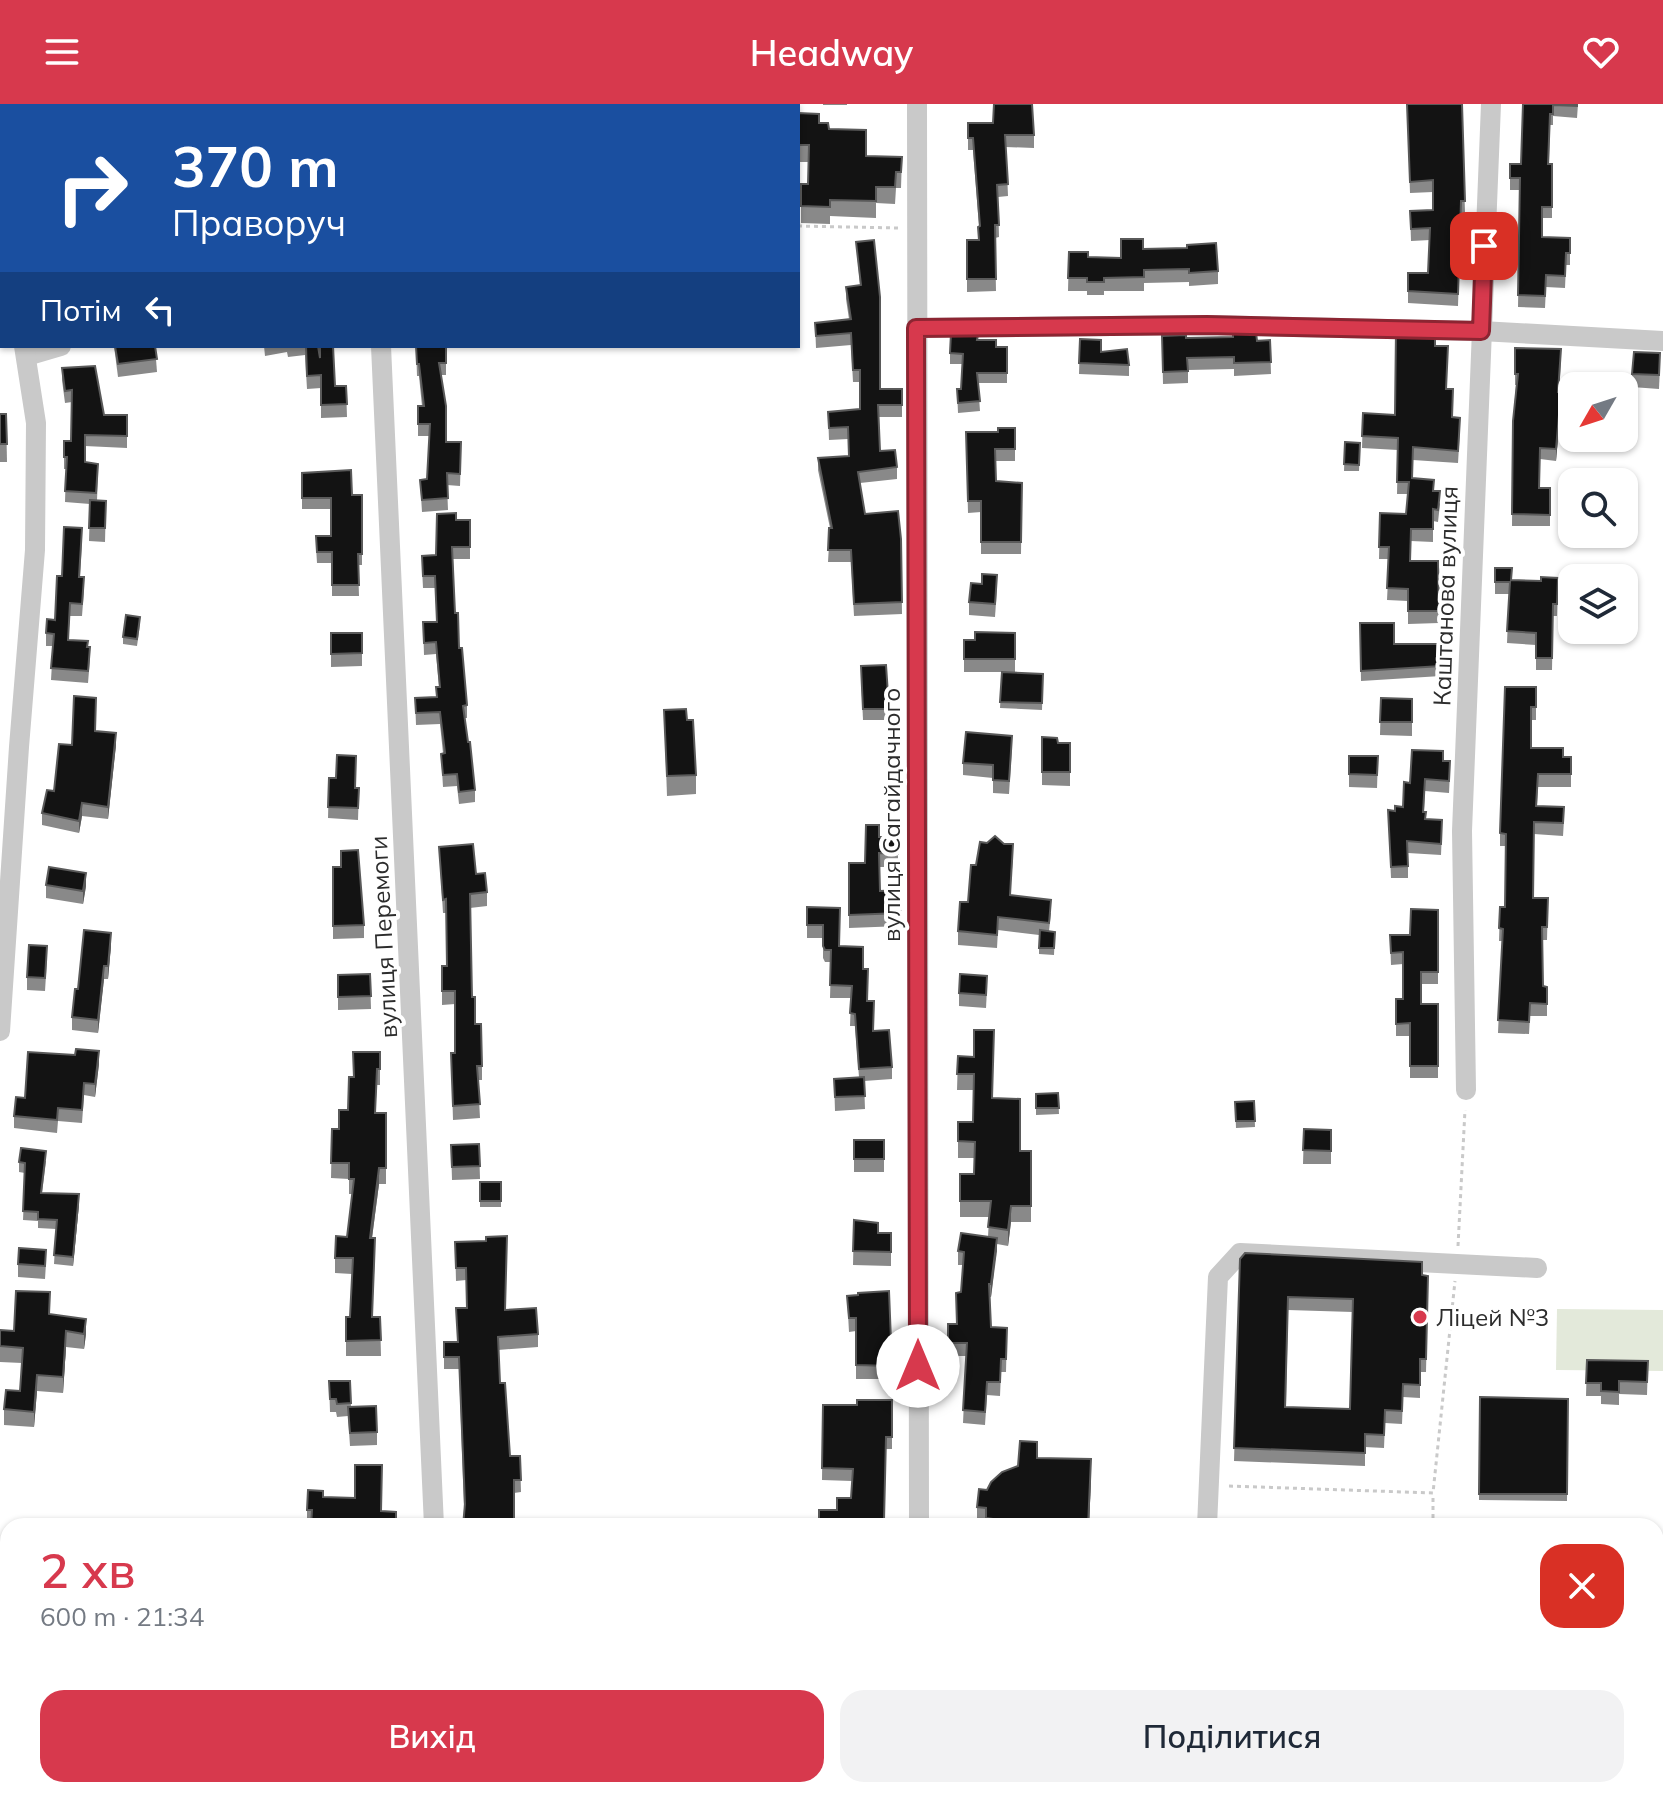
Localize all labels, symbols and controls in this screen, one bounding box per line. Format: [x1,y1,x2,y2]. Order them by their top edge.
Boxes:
icon: menu [40,30,84,74]
text: Headway [750,30,913,75]
icon: heart [1579,30,1623,74]
text: 370 m [172,131,339,201]
icon: right [40,136,144,240]
text: Праворуч [172,200,346,245]
pin [1450,212,1518,280]
icon: arrive [1462,224,1506,268]
icon: left [138,288,182,332]
text: Потім [40,291,122,329]
north arrow [1558,372,1638,452]
map controls [1558,372,1638,644]
button: search [1558,468,1638,548]
street label: Каштанова вулиця [1426,486,1464,706]
button: layers [1558,564,1638,644]
street label: вулиця Сагайдачного [876,688,906,942]
street label: вулиця Перемоги [363,835,403,1039]
place label: Ліцей №3 [1436,1302,1549,1332]
marker: Ліцей №3 [1411,1308,1429,1326]
position arrow [876,1324,960,1408]
text: 2 хв [40,1540,135,1600]
button: close [1540,1544,1624,1628]
text: 600 m · 21:34 [40,1600,204,1633]
button: Вихід [40,1690,824,1782]
button: Поділитися [840,1690,1624,1782]

